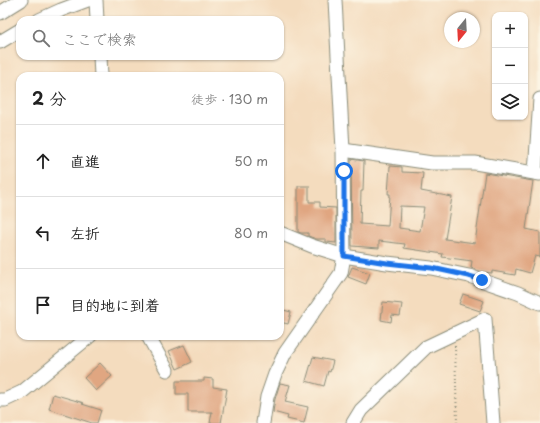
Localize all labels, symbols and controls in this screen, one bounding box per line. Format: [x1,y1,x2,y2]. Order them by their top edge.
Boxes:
north arrow [444,12,480,48]
map controls [492,12,528,120]
button: + [492,12,528,48]
search box [16,16,284,60]
icon: search [30,27,52,49]
text: ここで検索 [62,27,137,50]
button: − [492,48,528,84]
button: layers [492,84,528,120]
text: 2 分 [32,85,66,111]
text: 徒歩 · 130 m [191,89,268,108]
text: 直進 [70,149,100,172]
icon: ahead [32,150,54,172]
text: 50 m [234,151,268,170]
route start [335,162,353,180]
text: 左折 [70,221,100,244]
icon: left [32,222,54,244]
text: 80 m [234,223,268,242]
route end [473,271,491,289]
text: 目的地に到着 [70,293,160,316]
icon: arrive [32,294,54,316]

